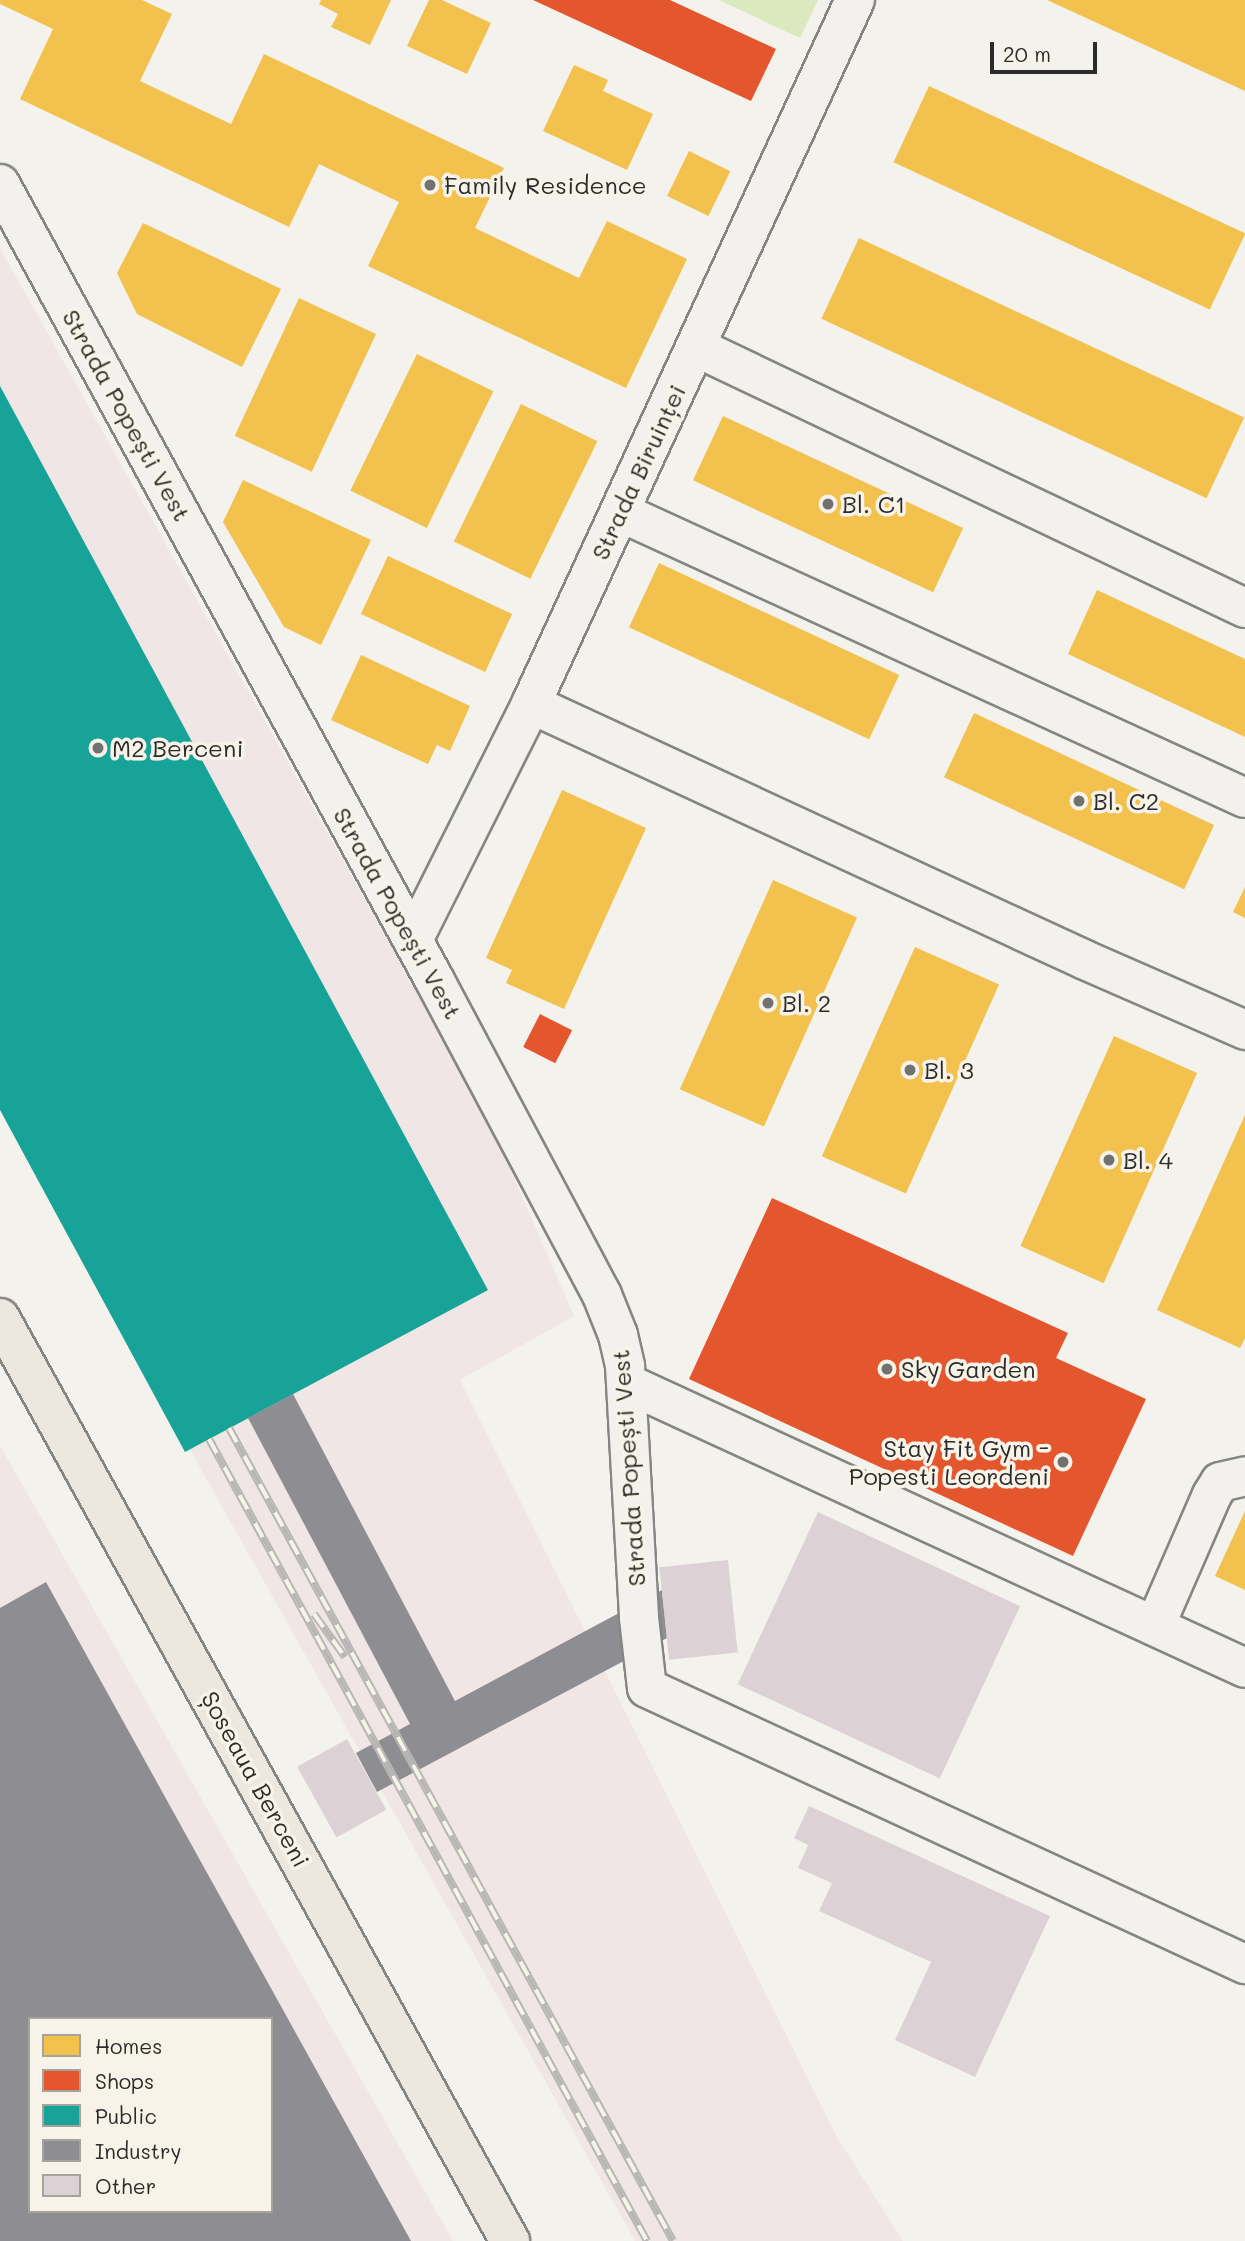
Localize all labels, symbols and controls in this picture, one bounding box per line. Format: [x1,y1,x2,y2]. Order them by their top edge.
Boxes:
scale bar [993,28,1100,72]
text: 20 m [1003,40,1051,67]
place label: Family Residence [444,171,647,199]
marker: Family Residence [422,177,438,193]
street label: Strada Popești Vest [57,304,197,526]
street label: Strada Biruinței [585,380,691,564]
place label: Bl. C1 [842,490,906,518]
marker: Bl. C1 [820,496,836,512]
place label: M2 Berceni [112,734,244,762]
marker: M2 Berceni [90,740,106,756]
place label: Bl. C2 [1093,787,1159,815]
marker: Bl. C2 [1071,793,1087,809]
street label: Strada Popești Vest [328,802,468,1024]
place label: Bl. 2 [782,989,831,1017]
marker: Bl. 2 [760,995,776,1011]
place label: Bl. 3 [924,1056,974,1084]
marker: Bl. 3 [902,1062,918,1078]
place label: Bl. 4 [1123,1146,1173,1174]
marker: Bl. 4 [1101,1152,1117,1168]
street label: Strada Popești Vest [605,1349,651,1587]
place label: Sky Garden [901,1355,1036,1383]
marker: Sky Garden [879,1361,895,1377]
place label: Stay Fit Gym - Popesti Leordeni [849,1434,1049,1490]
marker: Stay Fit Gym - Popesti Leordeni [1055,1454,1071,1470]
street label: Șoseaua Berceni [196,1686,316,1872]
legend [28,2017,273,2213]
text: Homes [95,2032,162,2059]
text: Shops [95,2067,154,2094]
text: Public [95,2102,157,2129]
text: Industry [95,2137,182,2164]
text: Other [95,2172,156,2199]

